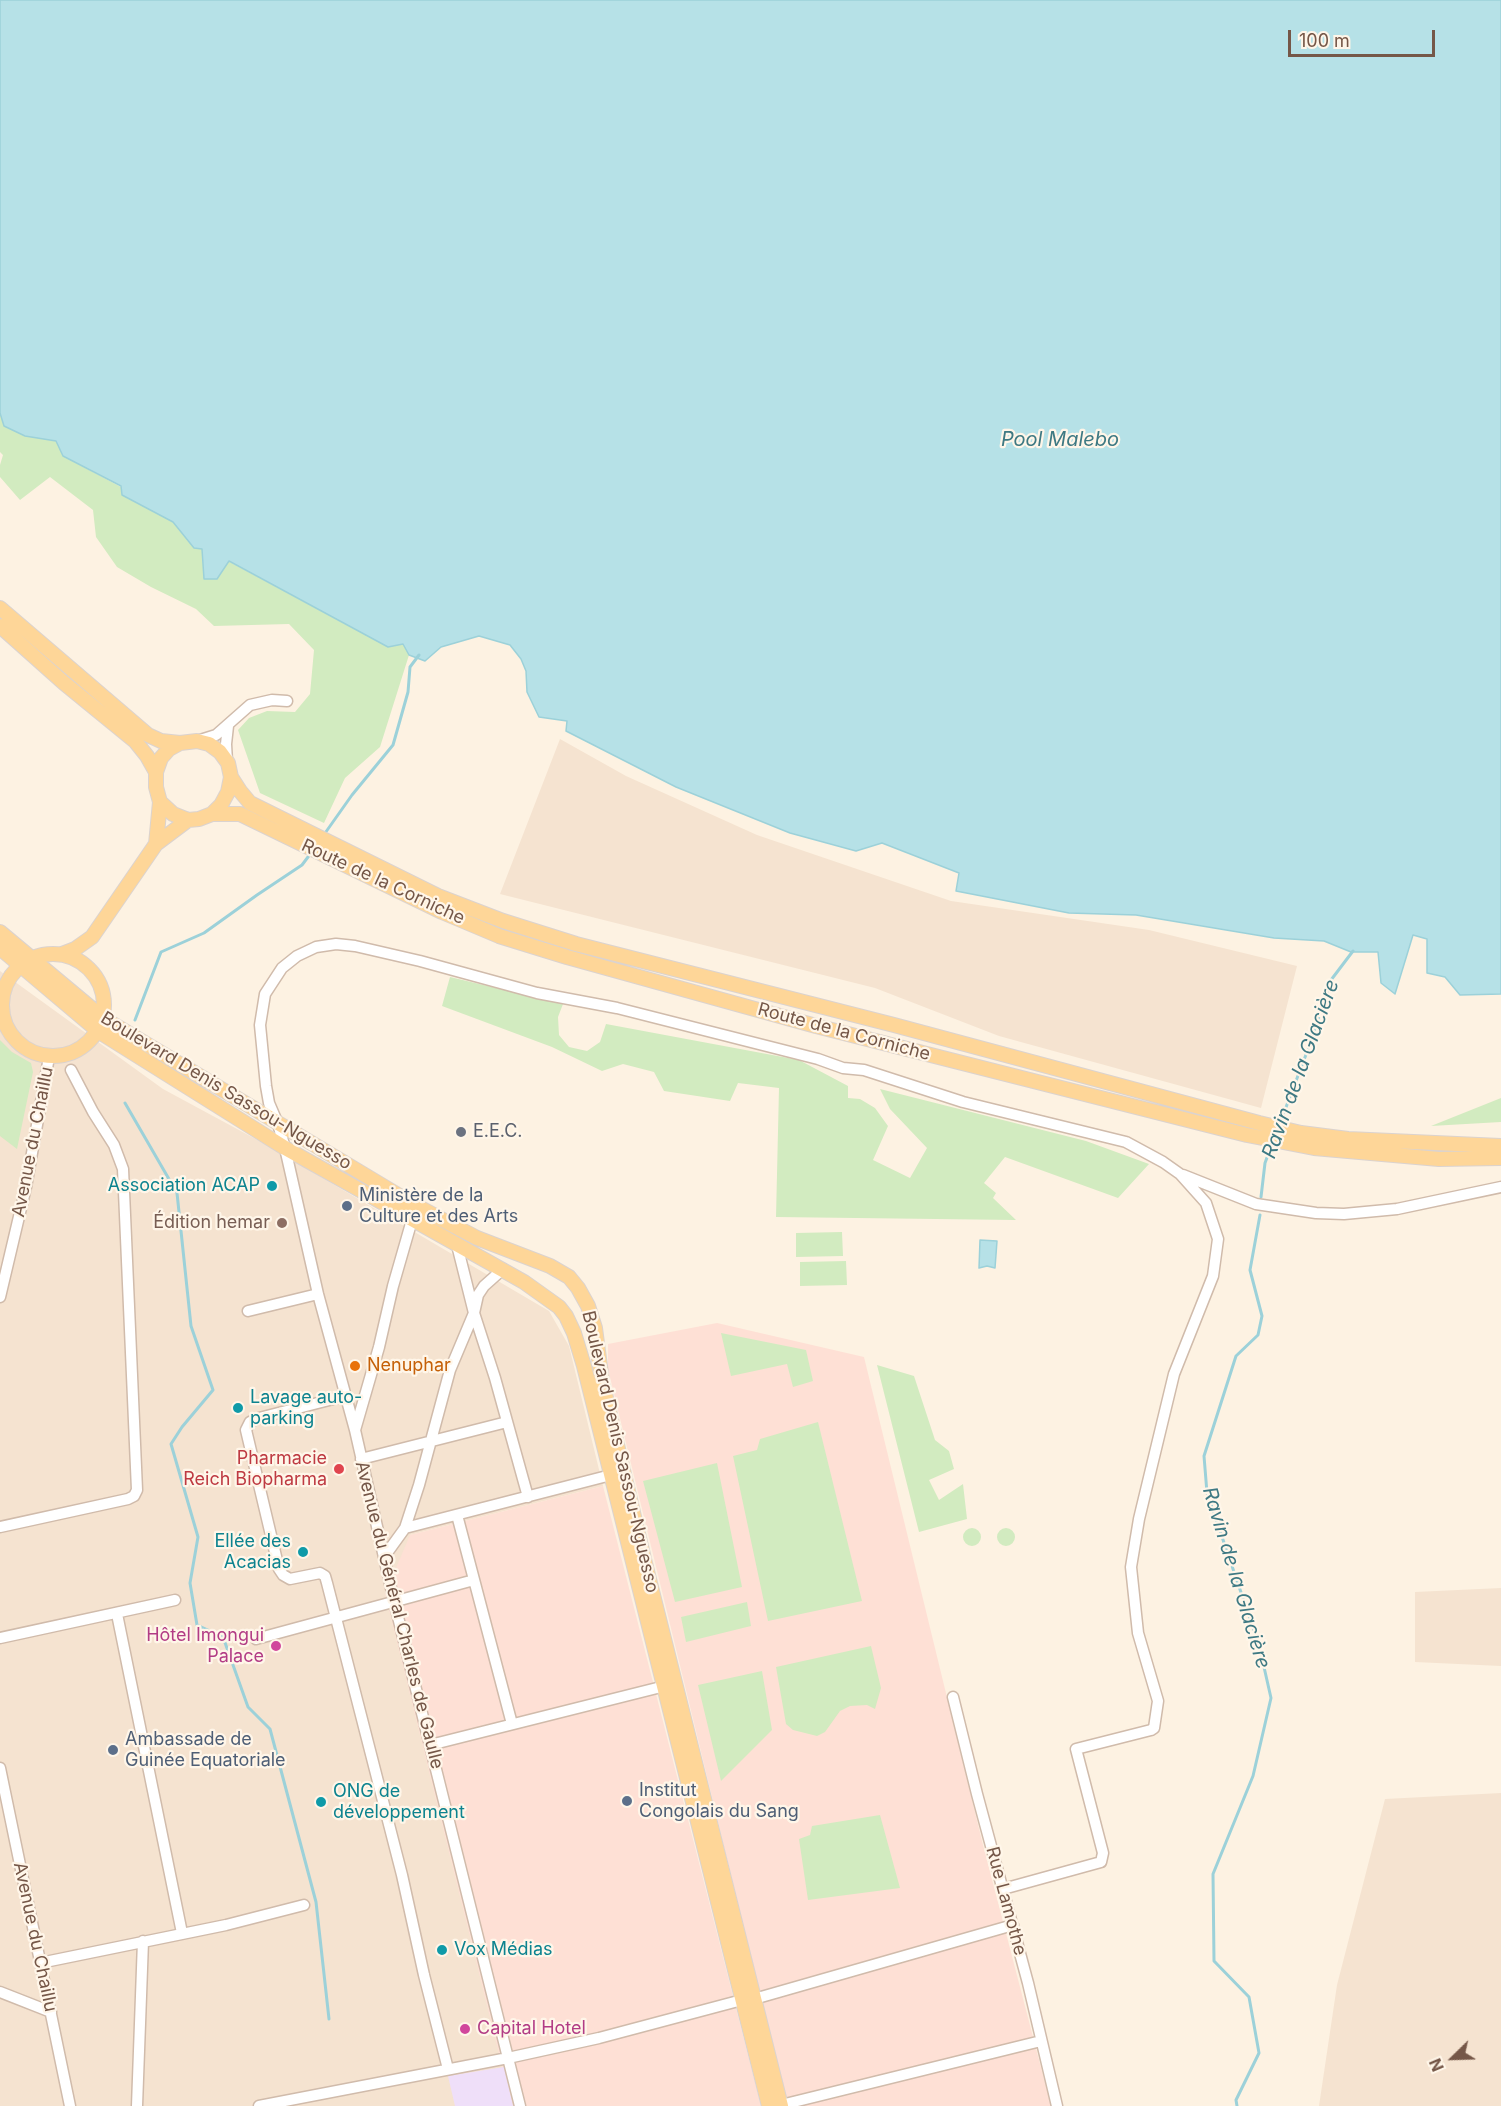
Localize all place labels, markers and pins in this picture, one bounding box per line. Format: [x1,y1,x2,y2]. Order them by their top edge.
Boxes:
place label: E.E.C. [473,1121,523,1143]
marker: E.E.C. [454,1125,468,1139]
place label: Association ACAP [108,1175,260,1197]
marker: Association ACAP [265,1179,279,1193]
place label: Ministère de la Culture et des Arts [359,1185,518,1228]
marker: Ministère de la Culture et des Arts [340,1199,354,1213]
place label: Édition hemar [153,1212,270,1234]
marker: Édition hemar [275,1216,289,1230]
place label: Nenuphar [367,1355,451,1377]
marker: Nenuphar [348,1359,362,1373]
place label: Lavage auto- parking [250,1387,362,1430]
marker: Lavage auto- parking [231,1401,245,1415]
place label: Pharmacie Reich Biopharma [183,1448,327,1490]
marker: Pharmacie Reich Biopharma [332,1462,346,1476]
place label: Ellée des Acacias [214,1531,291,1574]
marker: Ellée des Acacias [296,1545,310,1559]
place label: Hôtel Imongui Palace [146,1625,264,1668]
marker: Hôtel Imongui Palace [269,1639,283,1653]
place label: Ambassade de Guinée Equatoriale [125,1729,286,1772]
marker: Ambassade de Guinée Equatoriale [106,1743,120,1757]
place label: Institut Congolais du Sang [639,1780,799,1822]
place label: ONG de développement [333,1781,465,1824]
marker: Institut Congolais du Sang [620,1794,634,1808]
marker: ONG de développement [314,1795,328,1809]
place label: Vox Médias [454,1939,553,1961]
marker: Vox Médias [435,1943,449,1957]
place label: Capital Hotel [477,2018,586,2040]
marker: Capital Hotel [458,2022,472,2036]

